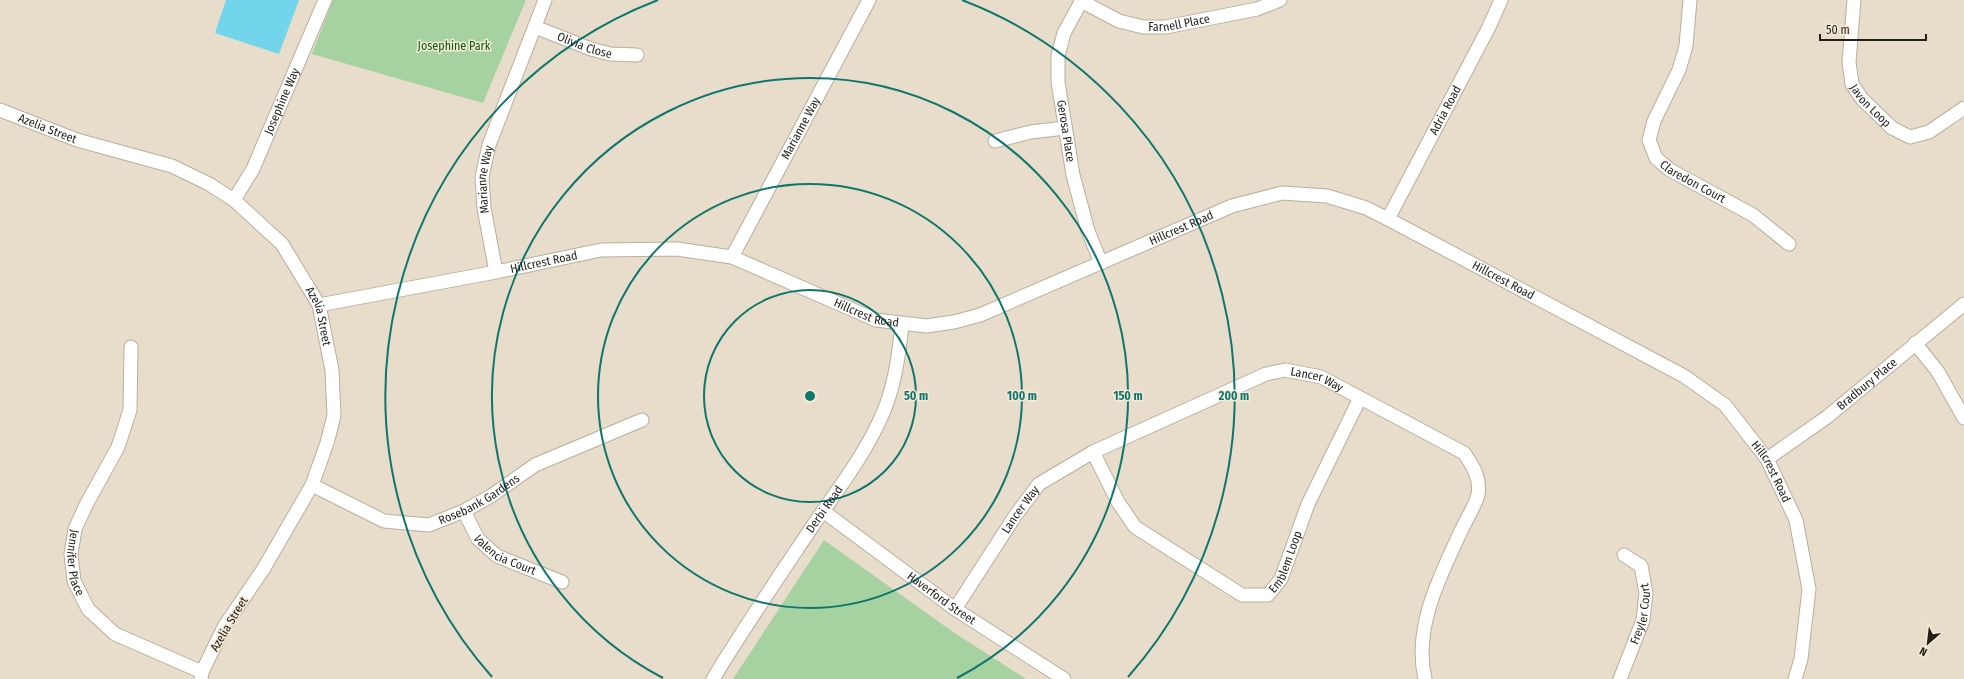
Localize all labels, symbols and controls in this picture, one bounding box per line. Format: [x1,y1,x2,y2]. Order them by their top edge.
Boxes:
street label: Farnell Place [1148,12,1211,34]
scale bar [1820,16,1926,42]
text: 50 m [1826,23,1850,37]
street label: Olivia Close [555,29,614,61]
park label: Josephine Park [418,39,491,53]
street label: Josephine Way [261,65,303,137]
street label: Javon Loop [1847,82,1894,130]
street label: Adria Road [1427,83,1464,137]
street label: Marianne Way [778,94,823,162]
street label: Gerosa Place [1054,99,1078,163]
street label: Azelia Street [16,111,79,146]
street label: Marianne Way [475,143,496,215]
street label: Claredon Court [1657,158,1728,206]
street label: Hillcrest Road [1147,208,1215,248]
street label: Hillcrest Road [509,248,579,276]
street label: Hillcrest Road [1470,258,1537,302]
street label: Azelia Street [303,284,334,347]
street label: Hillcrest Road [832,295,900,330]
street label: Bradbury Place [1834,355,1900,413]
street label: Lancer Way [1289,364,1346,395]
centre of rings [803,389,817,403]
text: 50 m [904,389,928,403]
text: 100 m [1007,389,1037,403]
text: 150 m [1113,389,1143,403]
text: 200 m [1218,389,1249,403]
street label: Hillcrest Road [1748,438,1794,505]
street label: Rosebank Gardens [436,471,522,528]
street label: Derbi Road [803,483,846,535]
street label: Lancer Way [999,483,1042,536]
street label: Jennifer Place [64,529,87,598]
street label: Emblem Loop [1266,529,1305,596]
street label: Valencia Court [470,533,538,578]
street label: Haverford Street [904,569,978,627]
street label: Freyler Court [1627,582,1653,646]
street label: Azelia Street [207,594,251,654]
north arrow [1908,623,1948,663]
text: N [1918,644,1930,659]

